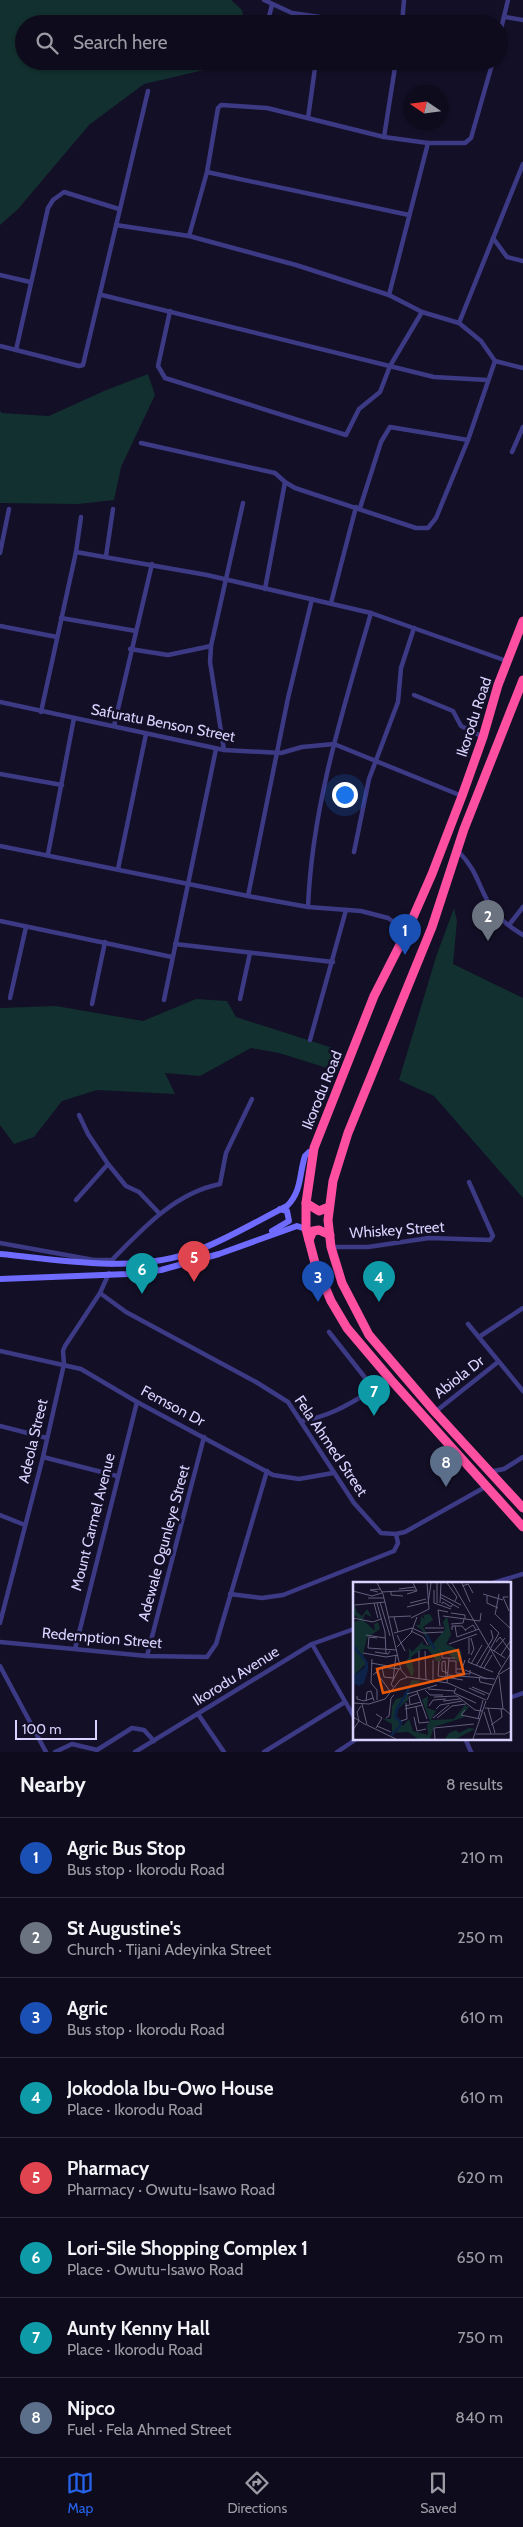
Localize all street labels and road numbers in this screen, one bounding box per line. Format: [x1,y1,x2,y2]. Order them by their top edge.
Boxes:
street label: Ikorodu Road [453,675,495,759]
street label: Safuratu Benson Street [89,700,237,746]
street label: Ikorodu Road [298,1048,346,1132]
street label: Whiskey Street [349,1218,445,1242]
street label: Abiola Dr [430,1352,488,1402]
street label: Femson Dr [138,1382,208,1430]
street label: Fela Ahmed Street [291,1392,371,1500]
street label: Adeola Street [15,1397,51,1485]
street label: Mount Carmel Avenue [67,1451,119,1593]
street label: Adewale Ogunleye Street [134,1463,194,1623]
street label: Redemption Street [41,1624,163,1652]
street label: Ikorodu Avenue [190,1642,283,1710]

